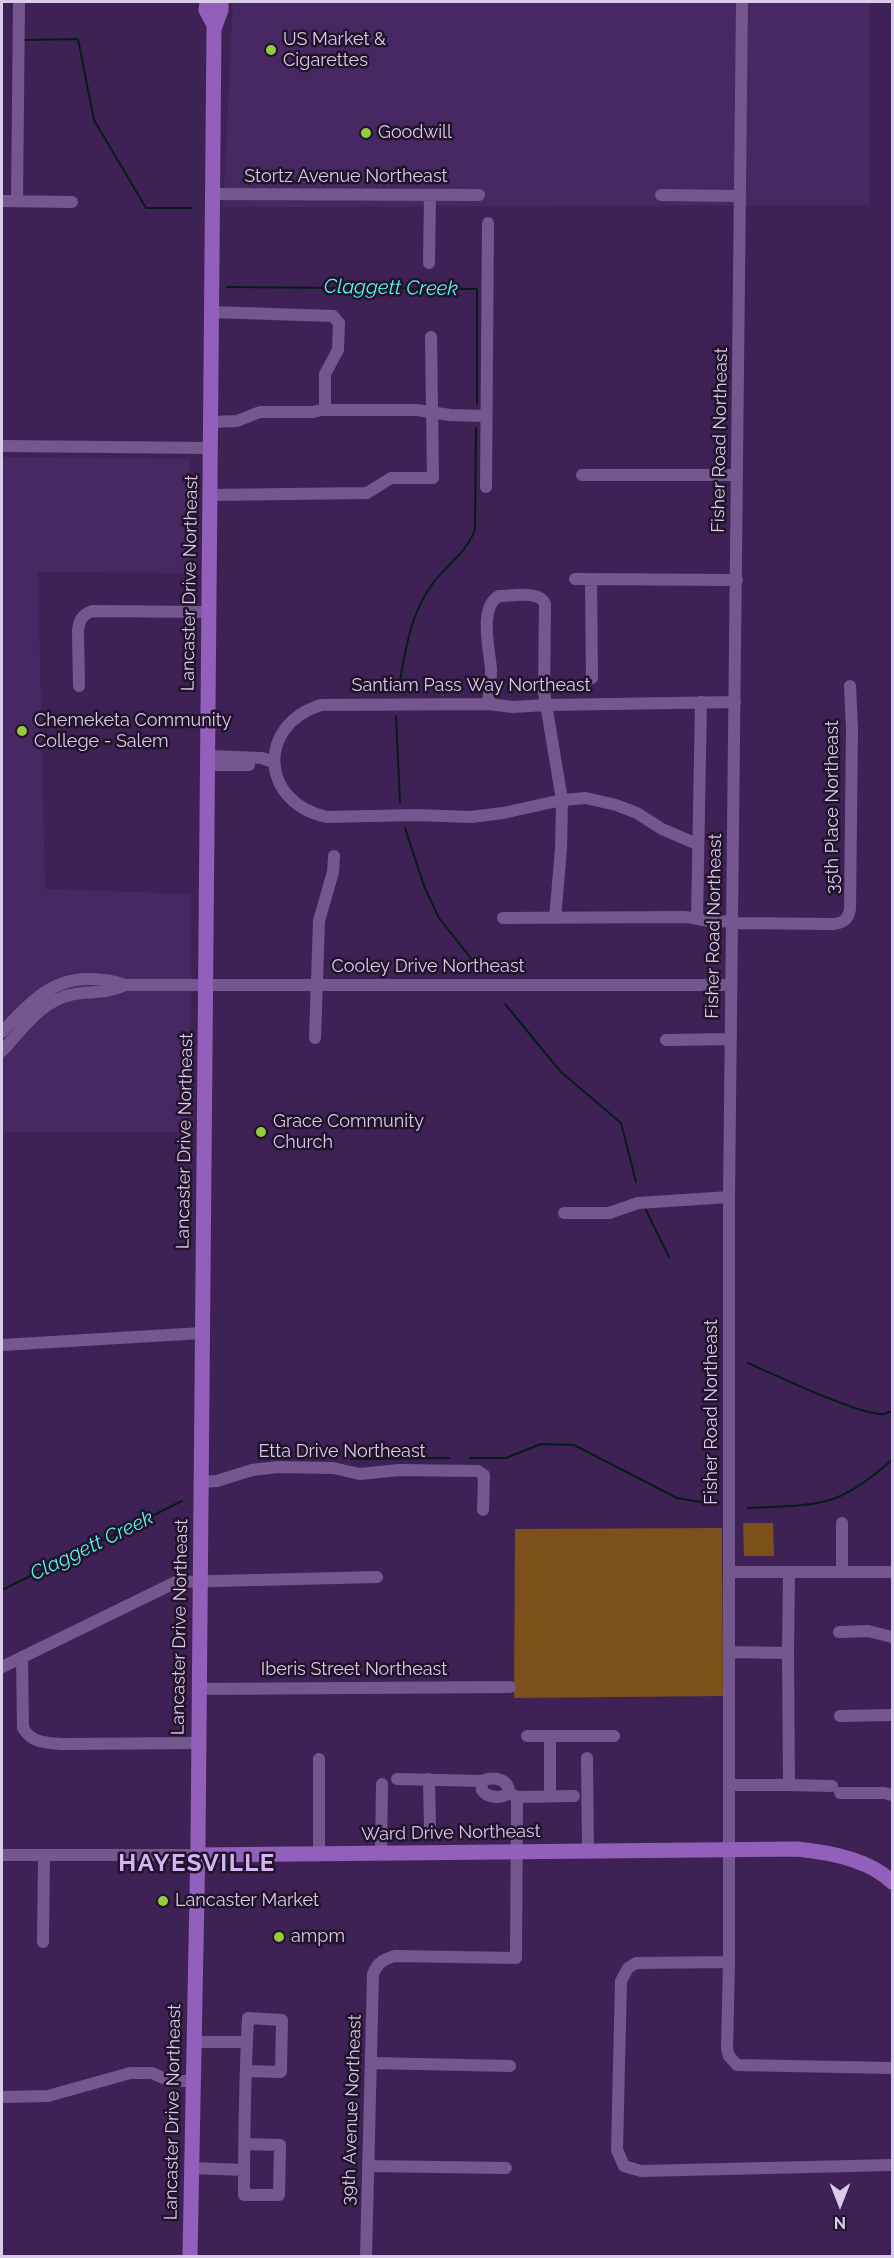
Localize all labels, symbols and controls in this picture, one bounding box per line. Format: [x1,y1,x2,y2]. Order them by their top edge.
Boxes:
place label: US Market & Cigarettes [283,29,386,72]
marker: US Market & Cigarettes [264,43,278,57]
place label: Goodwill [378,122,452,144]
marker: Goodwill [359,126,373,140]
street label: Stortz Avenue Northeast [244,166,448,188]
water label: Claggett Creek [324,275,458,301]
street label: Fisher Road Northeast [708,347,732,533]
street label: Lancaster Drive Northeast [177,475,203,691]
street label: Santiam Pass Way Northeast [351,675,591,697]
place label: Chemeketa Community College - Salem [34,710,232,752]
street label: 35th Place Northeast [822,720,844,894]
marker: Chemeketa Community College - Salem [15,724,29,738]
street label: Fisher Road Northeast [702,833,726,1019]
street label: Cooley Drive Northeast [331,956,525,978]
street label: Lancaster Drive Northeast [172,1033,198,1249]
place label: Grace Community Church [273,1111,424,1154]
marker: Grace Community Church [254,1125,268,1139]
street label: Fisher Road Northeast [701,1319,723,1505]
street label: Etta Drive Northeast [258,1441,426,1463]
water label: Claggett Creek [26,1506,158,1586]
street label: Lancaster Drive Northeast [167,1519,193,1735]
street label: Iberis Street Northeast [261,1659,447,1681]
street label: Ward Drive Northeast [361,1821,541,1845]
district label: HAYESVILLE [118,1850,276,1878]
place label: Lancaster Market [175,1890,319,1912]
marker: Lancaster Market [156,1894,170,1908]
place label: ampm [291,1926,345,1948]
marker: ampm [272,1930,286,1944]
street label: Lancaster Drive Northeast [160,2004,186,2220]
street label: 39th Avenue Northeast [338,2014,366,2206]
north arrow [810,2174,870,2234]
text: N [834,2213,846,2232]

